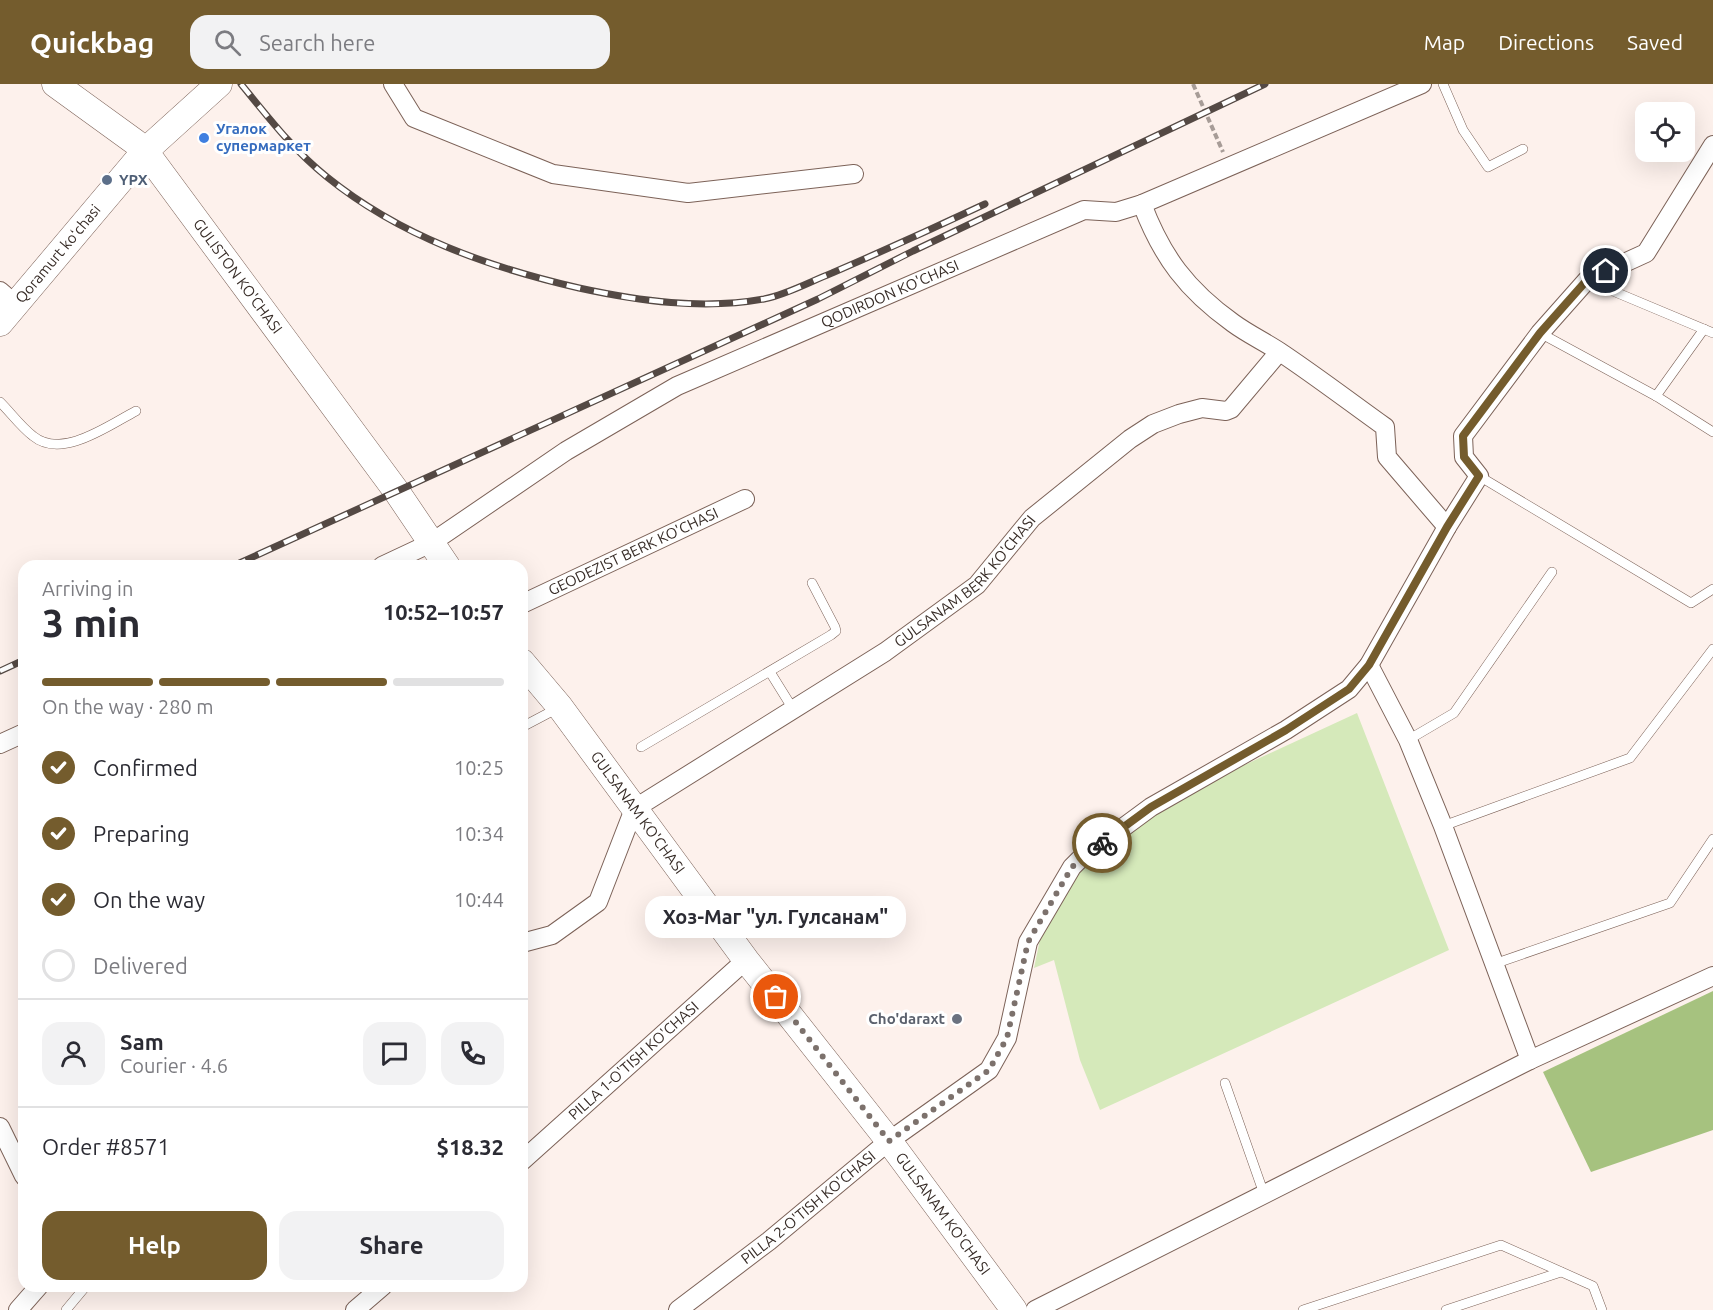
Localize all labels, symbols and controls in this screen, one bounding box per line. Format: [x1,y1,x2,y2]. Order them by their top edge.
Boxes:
search box [190,15,610,69]
icon: search [211,26,244,59]
text: Quickbag [30,27,154,58]
text: Search here [259,30,375,55]
text: Map [1424,30,1465,54]
text: Directions [1498,30,1594,54]
text: Saved [1627,30,1683,54]
map controls [1635,102,1695,162]
button: locate [1635,102,1695,162]
place label: Угалок супермаркет [216,120,311,154]
marker: Угалок супермаркет [197,131,211,145]
place label: YPX [119,171,148,188]
marker: YPX [100,173,114,187]
street label: Qoramurt koʻchasi [12,201,104,306]
street label: GULISTON KO'CHASI [190,215,286,337]
pin [1580,245,1631,296]
icon: home [1589,254,1622,287]
street label: QODIRDON KO'CHASI [818,256,961,331]
street label: GEODEZIST BERK KO'CHASI [545,504,721,598]
street label: GULSANAM BERK KO'CHASI [891,512,1039,650]
text: Arriving in [42,577,133,600]
text: 10:52–10:57 [383,599,504,624]
text: 3 min [42,601,141,644]
text: On the way · 280 m [42,695,214,718]
street label: GULSANAM KO'CHASI [587,748,689,877]
icon: check [42,751,75,784]
text: Confirmed [93,755,198,780]
text: 10:25 [454,756,504,779]
courier [1072,813,1132,873]
icon: check [42,817,75,850]
text: Preparing [93,821,190,846]
text: 10:34 [454,822,504,845]
icon: bike [1086,827,1119,860]
icon: check [42,883,75,916]
text: On the way [93,887,205,912]
text: 10:44 [454,888,504,911]
callout: Хоз-Маг "ул. Гулсанам" [646,895,906,937]
text: Хоз-Маг "ул. Гулсанам" [663,905,888,928]
text: Delivered [93,953,188,978]
pin [750,971,801,1022]
icon: bag [759,980,792,1013]
street label: PILLA 1-O'TISH KO'CHASI [565,998,702,1123]
place label: Cho'daraxt [868,1010,946,1027]
marker: Cho'daraxt [950,1012,964,1026]
button: person [42,1022,105,1085]
button: chat [363,1022,426,1085]
button: phone [441,1022,504,1085]
text: Sam [120,1029,164,1054]
text: Courier · 4.6 [120,1054,228,1077]
text: Order #8571 [42,1134,170,1159]
text: $18.32 [437,1134,504,1159]
street label: PILLA 2-O'TISH KO'CHASI [738,1147,879,1267]
street label: GULSANAM KO'CHASI [892,1149,994,1278]
button: Help [42,1211,267,1280]
button: Share [279,1211,504,1280]

